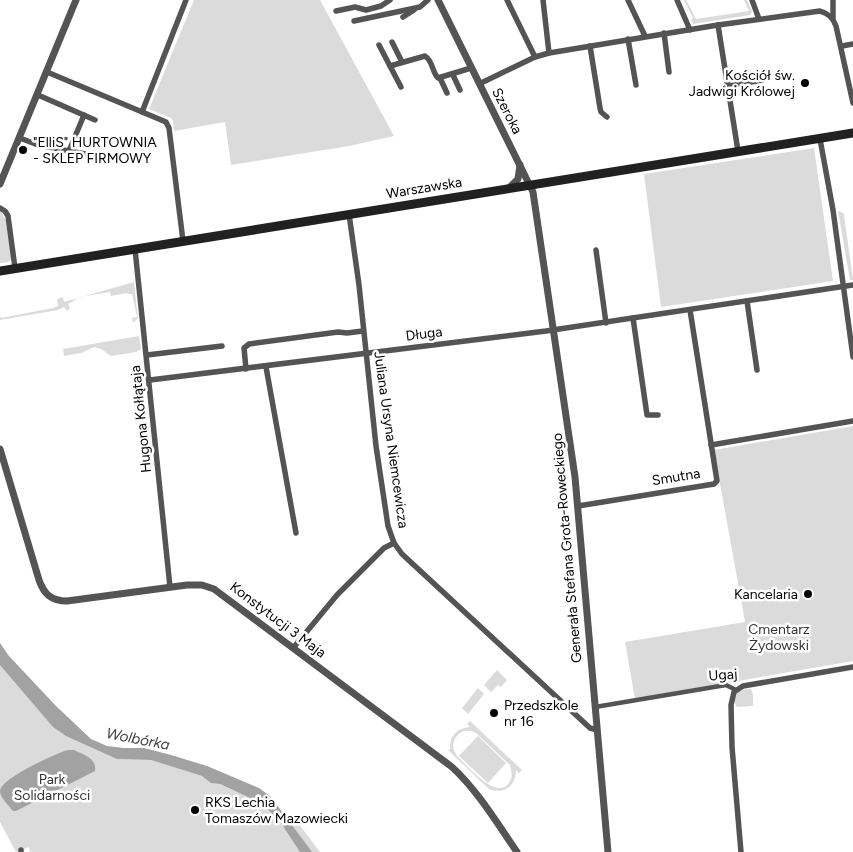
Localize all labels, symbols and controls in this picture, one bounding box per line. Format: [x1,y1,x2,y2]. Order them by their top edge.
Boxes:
place label: Kościół św. Jadwigi Królowej [689,67,795,100]
marker: Kościół św. Jadwigi Królowej [799,77,811,89]
street label: Szeroka [488,85,526,137]
place label: "ElliS" HURTOWNIA - SKLEP FIRMOWY [33,134,157,167]
marker: "ElliS" HURTOWNIA - SKLEP FIRMOWY [17,144,29,156]
street label: Warszawska [385,174,463,202]
street label: Długa [405,323,443,345]
street label: Juliana Ursyna Niemcewicza [370,351,412,529]
street label: Hugona Kołłątaja [127,364,155,474]
street label: Generała Stefana Grota-Roweckiego [548,432,586,664]
street label: Smutna [651,465,701,489]
street label: Konstytucji 3 Maja [227,578,329,662]
place label: Kancelaria [734,586,798,603]
marker: Kancelaria [802,588,814,600]
park label: Cmentarz Żydowski [748,621,810,654]
street label: Ugaj [708,666,738,684]
place label: Przedszkole nr 16 [504,697,579,730]
marker: Przedszkole nr 16 [488,707,500,719]
water label: Wolbórka [105,724,172,754]
park label: Park Solidarności [14,771,90,804]
place label: RKS Lechia Tomaszów Mazowiecki [205,794,348,827]
marker: RKS Lechia Tomaszów Mazowiecki [189,804,201,816]

